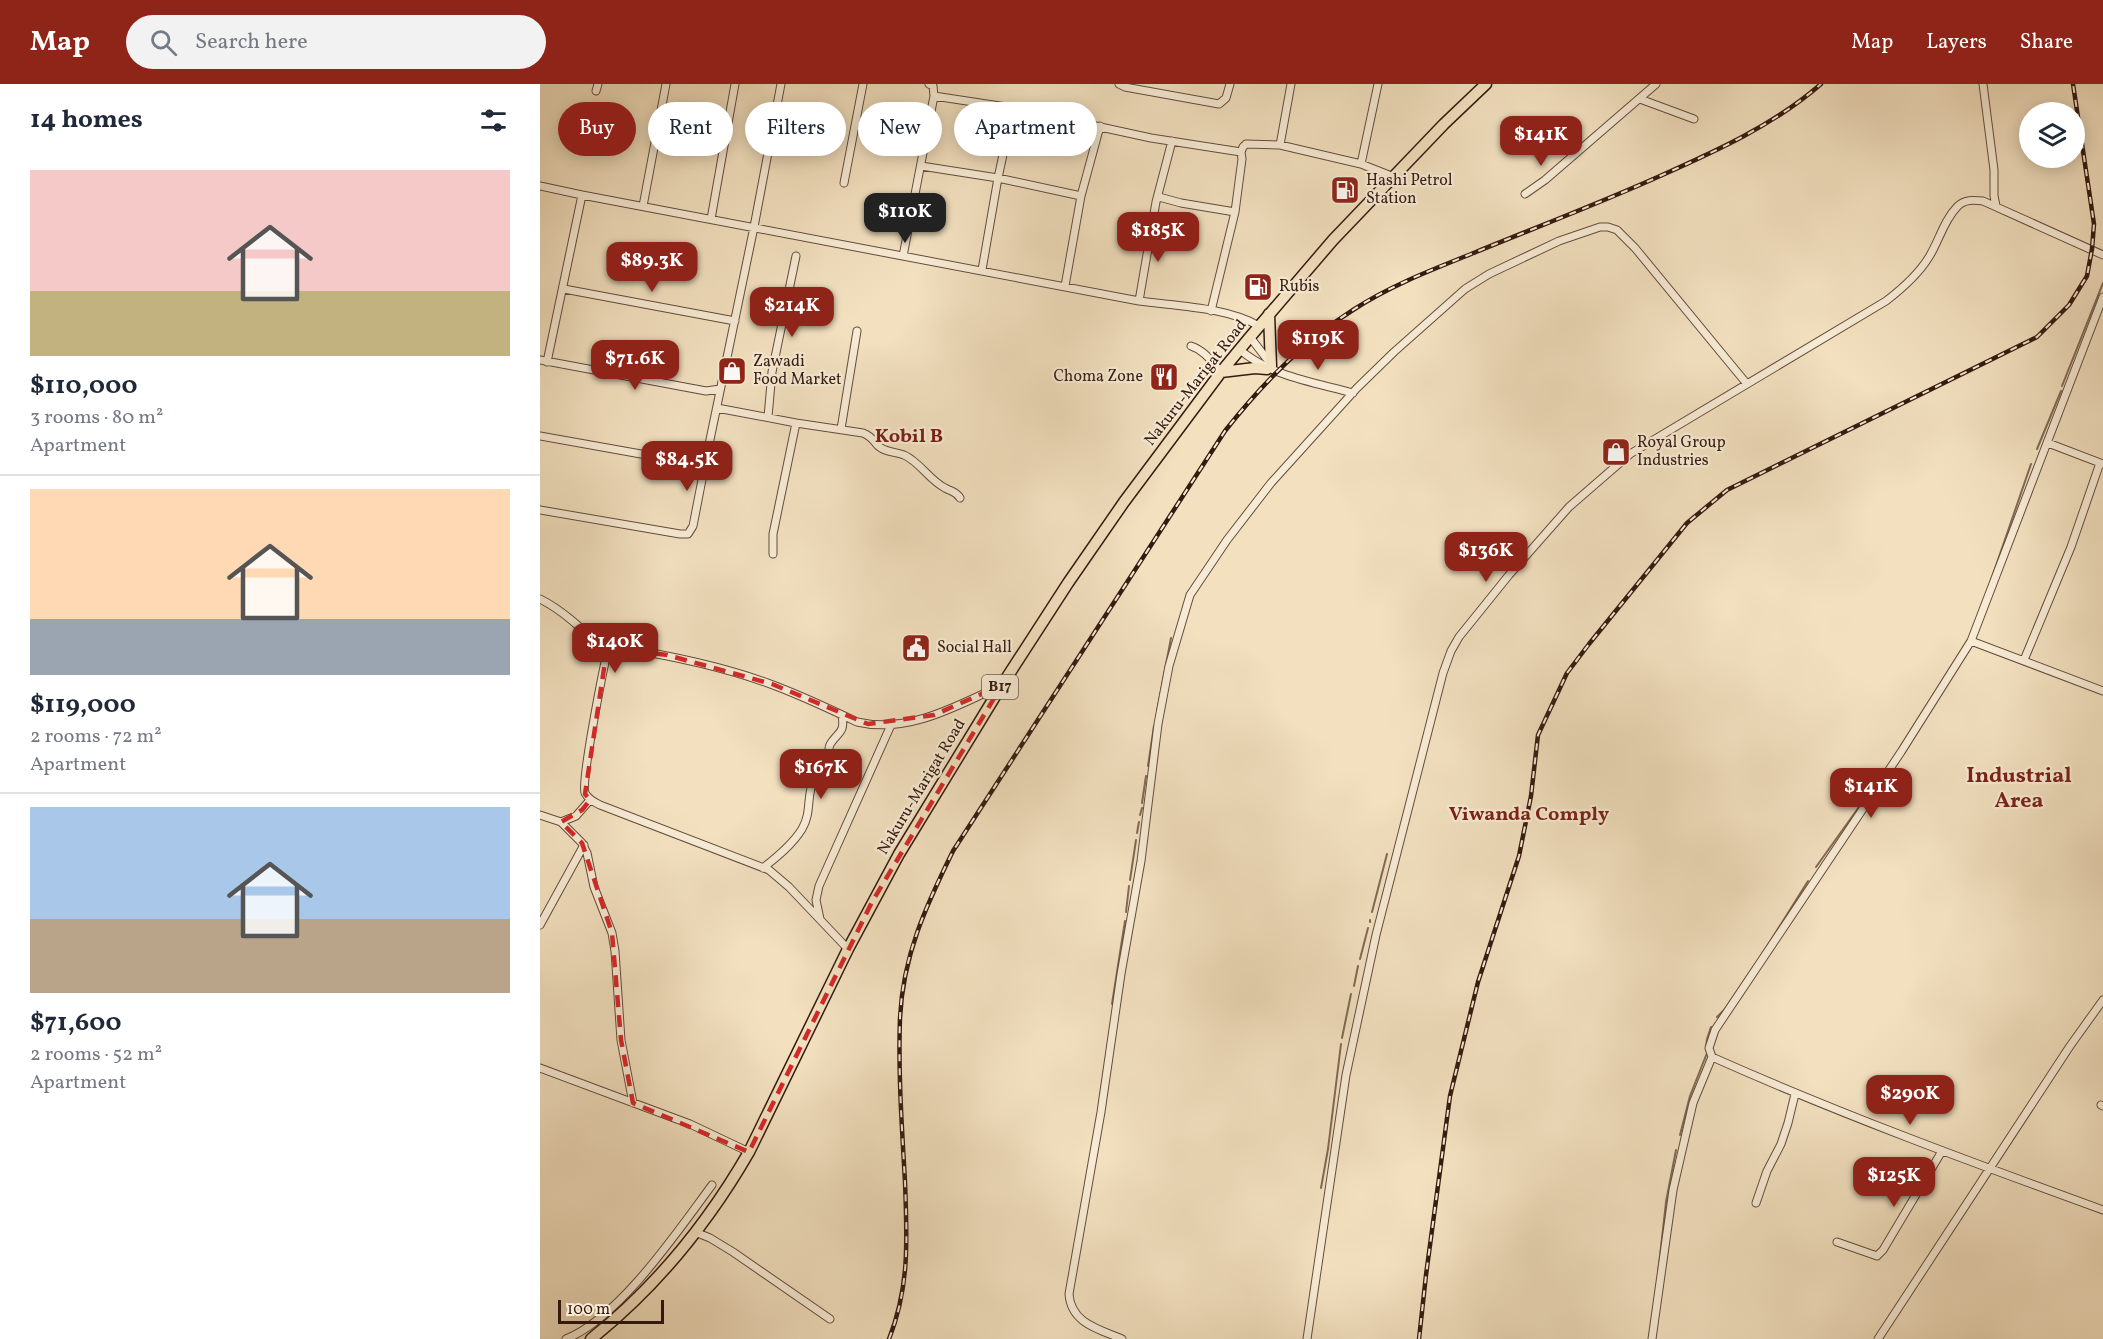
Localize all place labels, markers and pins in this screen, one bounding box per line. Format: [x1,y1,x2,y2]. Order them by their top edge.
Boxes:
pin: $141K [1499,116,1583,167]
place label: Hashi Petrol Station [1366,170,1453,210]
fuel station icon: Hashi Petrol Station [1329,174,1361,206]
pin: $110K [863,193,947,244]
pin: $185K [1116,212,1200,263]
pin: $89.3K [603,242,701,293]
fuel station icon: Rubis [1242,271,1274,303]
place label: Rubis [1279,276,1320,298]
pin: $214K [750,287,834,338]
pin: $119K [1276,320,1360,371]
pin: $71.6K [586,340,684,391]
place label: Zawadi Food Market [753,351,842,391]
shop icon: Zawadi Food Market [716,355,748,387]
restaurant icon: Choma Zone [1148,361,1180,393]
place label: Choma Zone [1053,366,1143,388]
place label: Royal Group Industries [1637,432,1726,472]
shop icon: Royal Group Industries [1600,436,1632,468]
pin: $84.5K [638,441,736,492]
pin: $136K [1444,532,1528,583]
pin: $140K [573,623,657,674]
public building icon: Social Hall [900,632,932,664]
place label: Social Hall [937,637,1012,659]
pin: $167K [779,749,863,800]
pin: $141K [1829,768,1913,819]
pin: $290K [1868,1075,1952,1126]
pin: $125K [1852,1157,1936,1208]

